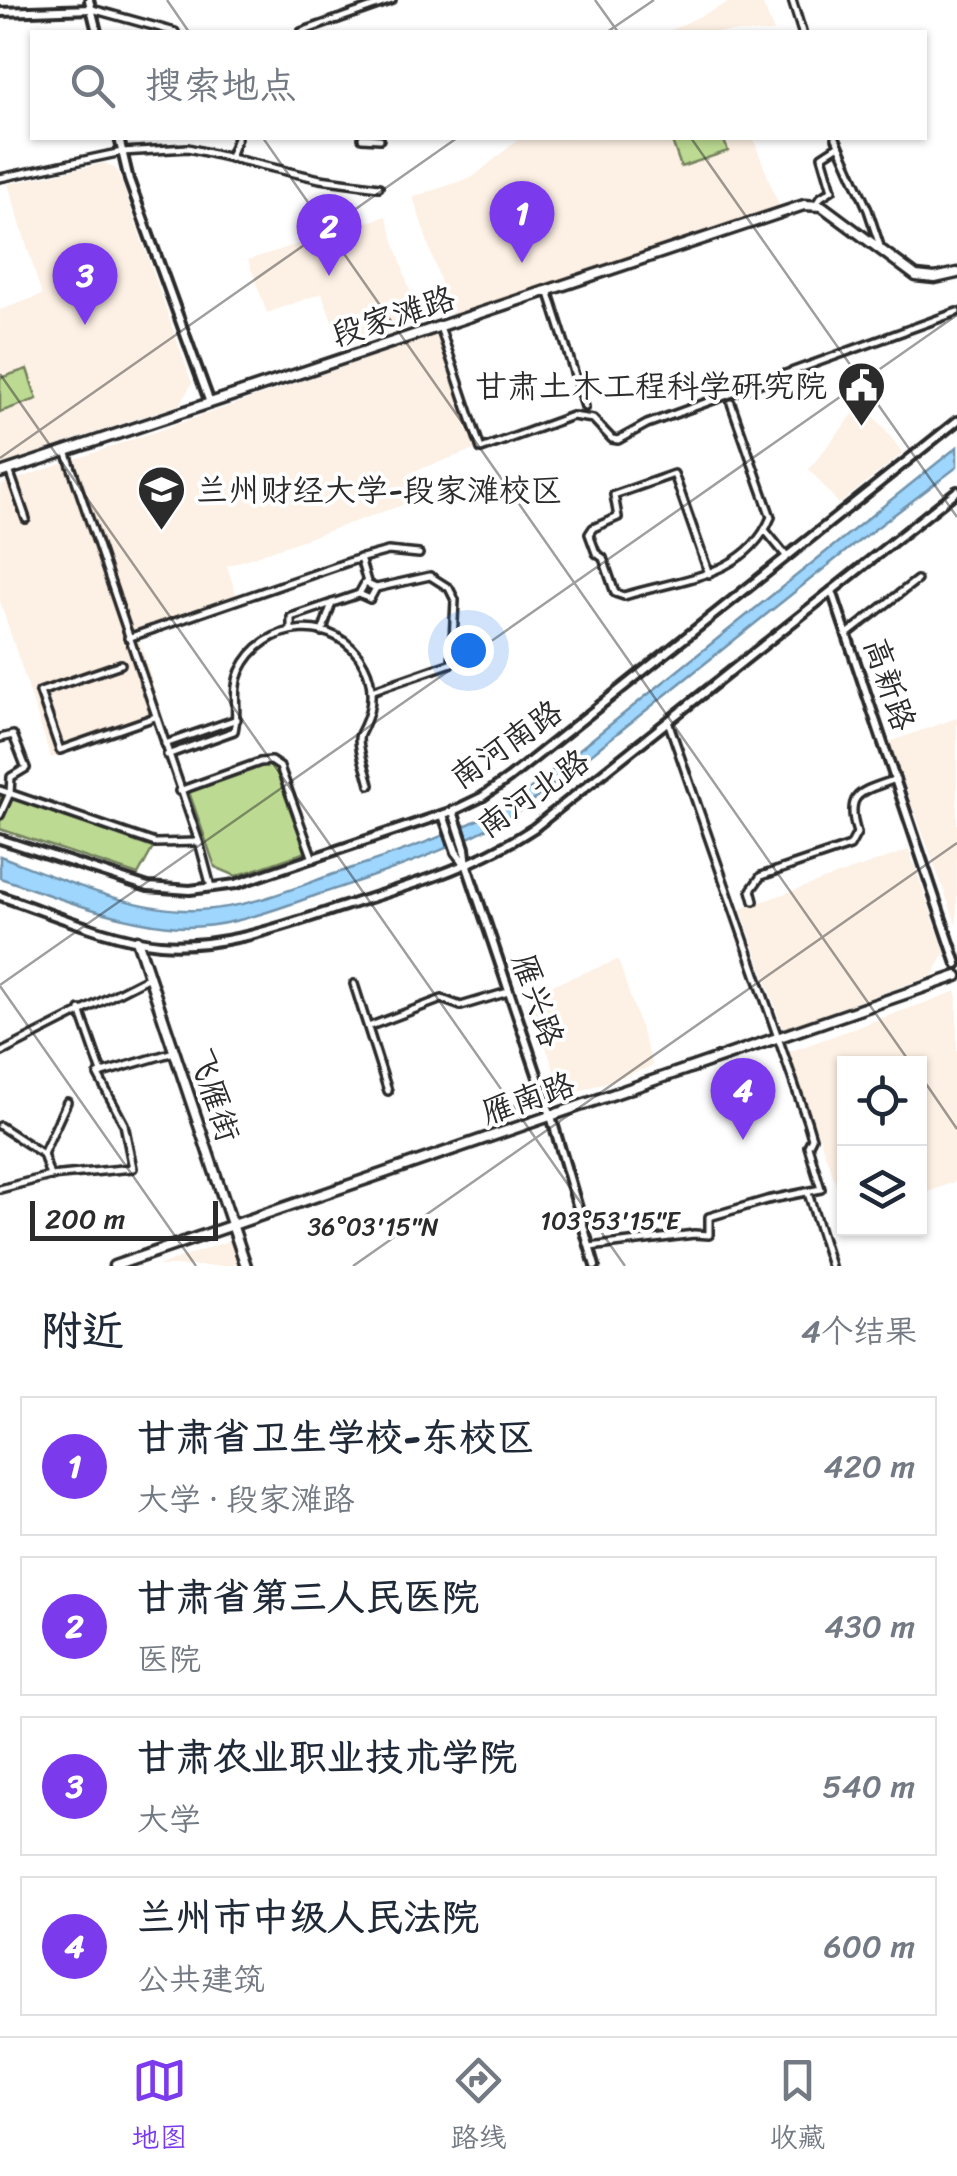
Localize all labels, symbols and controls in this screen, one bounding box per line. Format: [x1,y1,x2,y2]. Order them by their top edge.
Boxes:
search box [30,30,927,140]
text: 搜索地点 [145,52,297,119]
icon: search [65,58,120,113]
pin: 1 [490,180,554,263]
pin: 2 [296,194,362,276]
pin: 3 [52,242,118,325]
street label: 段家滩路 [323,270,463,363]
place label: 甘肃土木工程科学研究院 [475,358,827,415]
public building icon: 甘肃土木工程科学研究院 [836,360,888,428]
place label: 兰州财经大学-段家滩校区 [196,462,563,519]
school or university icon: 兰州财经大学-段家滩校区 [135,464,187,532]
your location [443,625,494,676]
street label: 高新路 [847,629,932,739]
street label: 南河南路 [438,684,575,804]
street label: 南河北路 [465,733,602,853]
street label: 雁兴路 [495,945,580,1055]
street label: 飞雁街 [173,1041,256,1150]
street label: 雁南路 [473,1056,583,1141]
map controls [837,1056,927,1236]
button: locate [837,1056,927,1146]
pin: 4 [710,1058,776,1140]
button: layers [837,1146,927,1236]
text: 200 m [45,1194,125,1243]
scale bar [30,1196,218,1240]
text: 103°53'15"E [540,1198,682,1243]
text: 36°03'15"N [307,1204,439,1249]
text: 附近 [40,1294,124,1368]
text: 4个结果 [801,1303,917,1360]
text: 甘肃省卫生学校-东校区 [137,1404,535,1471]
text: 1 [68,1438,81,1495]
text: 420 m [823,1438,915,1495]
text: 大学 · 段家滩路 [137,1471,354,1528]
text: 甘肃省第三人民医院 [137,1564,479,1631]
text: 2 [65,1598,84,1655]
text: 430 m [824,1598,915,1655]
text: 医院 [137,1631,201,1688]
text: 甘肃农业职业技术学院 [137,1724,517,1791]
text: 3 [66,1758,83,1815]
text: 540 m [822,1758,915,1815]
text: 大学 [137,1791,201,1848]
text: 兰州市中级人民法院 [137,1884,479,1951]
text: 4 [64,1918,85,1975]
text: 600 m [823,1918,915,1975]
text: 公共建筑 [137,1951,265,2008]
tab: 地图 [131,2053,188,2162]
tab: 路线 [450,2053,507,2162]
tab: 收藏 [769,2053,826,2162]

